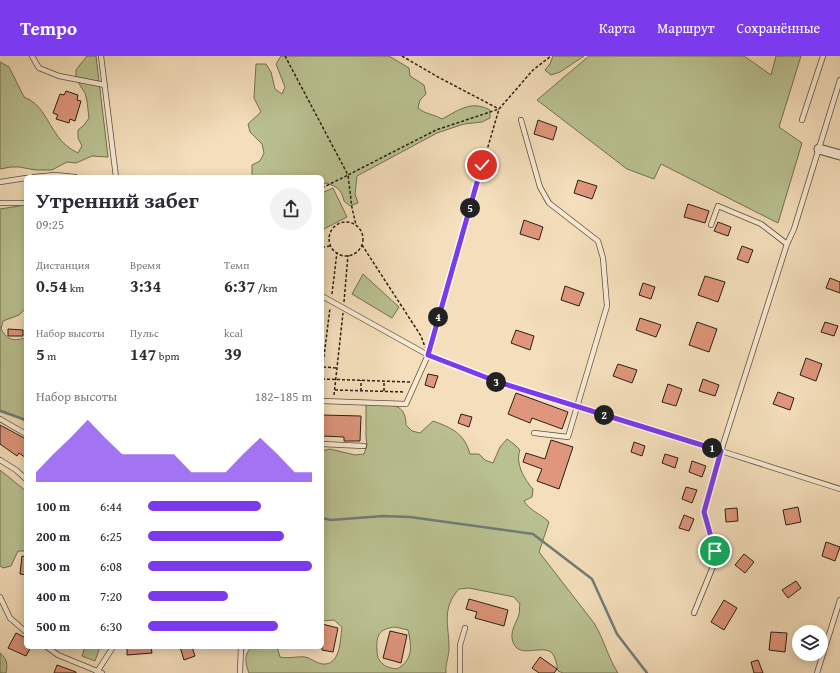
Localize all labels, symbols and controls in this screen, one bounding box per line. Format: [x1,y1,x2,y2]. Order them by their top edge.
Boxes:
text: Tempo [20,14,77,42]
text: Карта [599,18,635,38]
text: Маршрут [657,18,715,38]
text: Сохранённые [737,18,820,38]
pin [465,148,499,182]
icon: check [471,154,493,176]
text: Утренний забег [36,184,199,216]
button: share [270,188,312,230]
pin: 5 [460,198,480,218]
text: 5 [467,200,473,216]
text: 09:25 [36,215,64,234]
text: Дистанция [36,257,90,273]
text: Время [130,257,161,273]
text: Темп [224,257,249,273]
text: 0.54 [36,273,67,298]
text: 3:34 [130,273,161,298]
text: 6:37 [224,273,255,298]
text: km [67,280,84,296]
text: /km [255,280,277,296]
pin: 4 [428,307,448,327]
text: 4 [435,309,441,325]
text: Набор высоты [36,325,105,341]
text: Пульс [130,325,159,341]
text: kcal [224,325,243,341]
text: 5 [36,341,45,366]
text: 147 [130,341,156,366]
text: 39 [224,341,242,366]
text: m [45,348,56,364]
text: bpm [156,348,179,364]
pin: 3 [486,372,506,392]
text: 3 [493,374,499,390]
text: Набор высоты [36,387,117,406]
text: 182–185 m [255,387,312,406]
pin: 2 [594,405,614,425]
text: 2 [601,407,607,423]
pin: 1 [702,438,722,458]
text: 1 [709,440,715,456]
text: 100 m [36,497,70,516]
text: 6:44 [100,497,122,516]
text: 200 m [36,527,70,546]
text: 6:25 [100,527,122,546]
pin [698,534,732,568]
icon: arrive [704,540,726,562]
text: 300 m [36,557,70,576]
text: 6:08 [100,557,122,576]
text: 400 m [36,587,70,606]
text: 7:20 [100,587,122,606]
text: 500 m [36,617,70,636]
text: 6:30 [100,617,122,636]
map controls [792,625,828,661]
button: layers [792,625,828,661]

